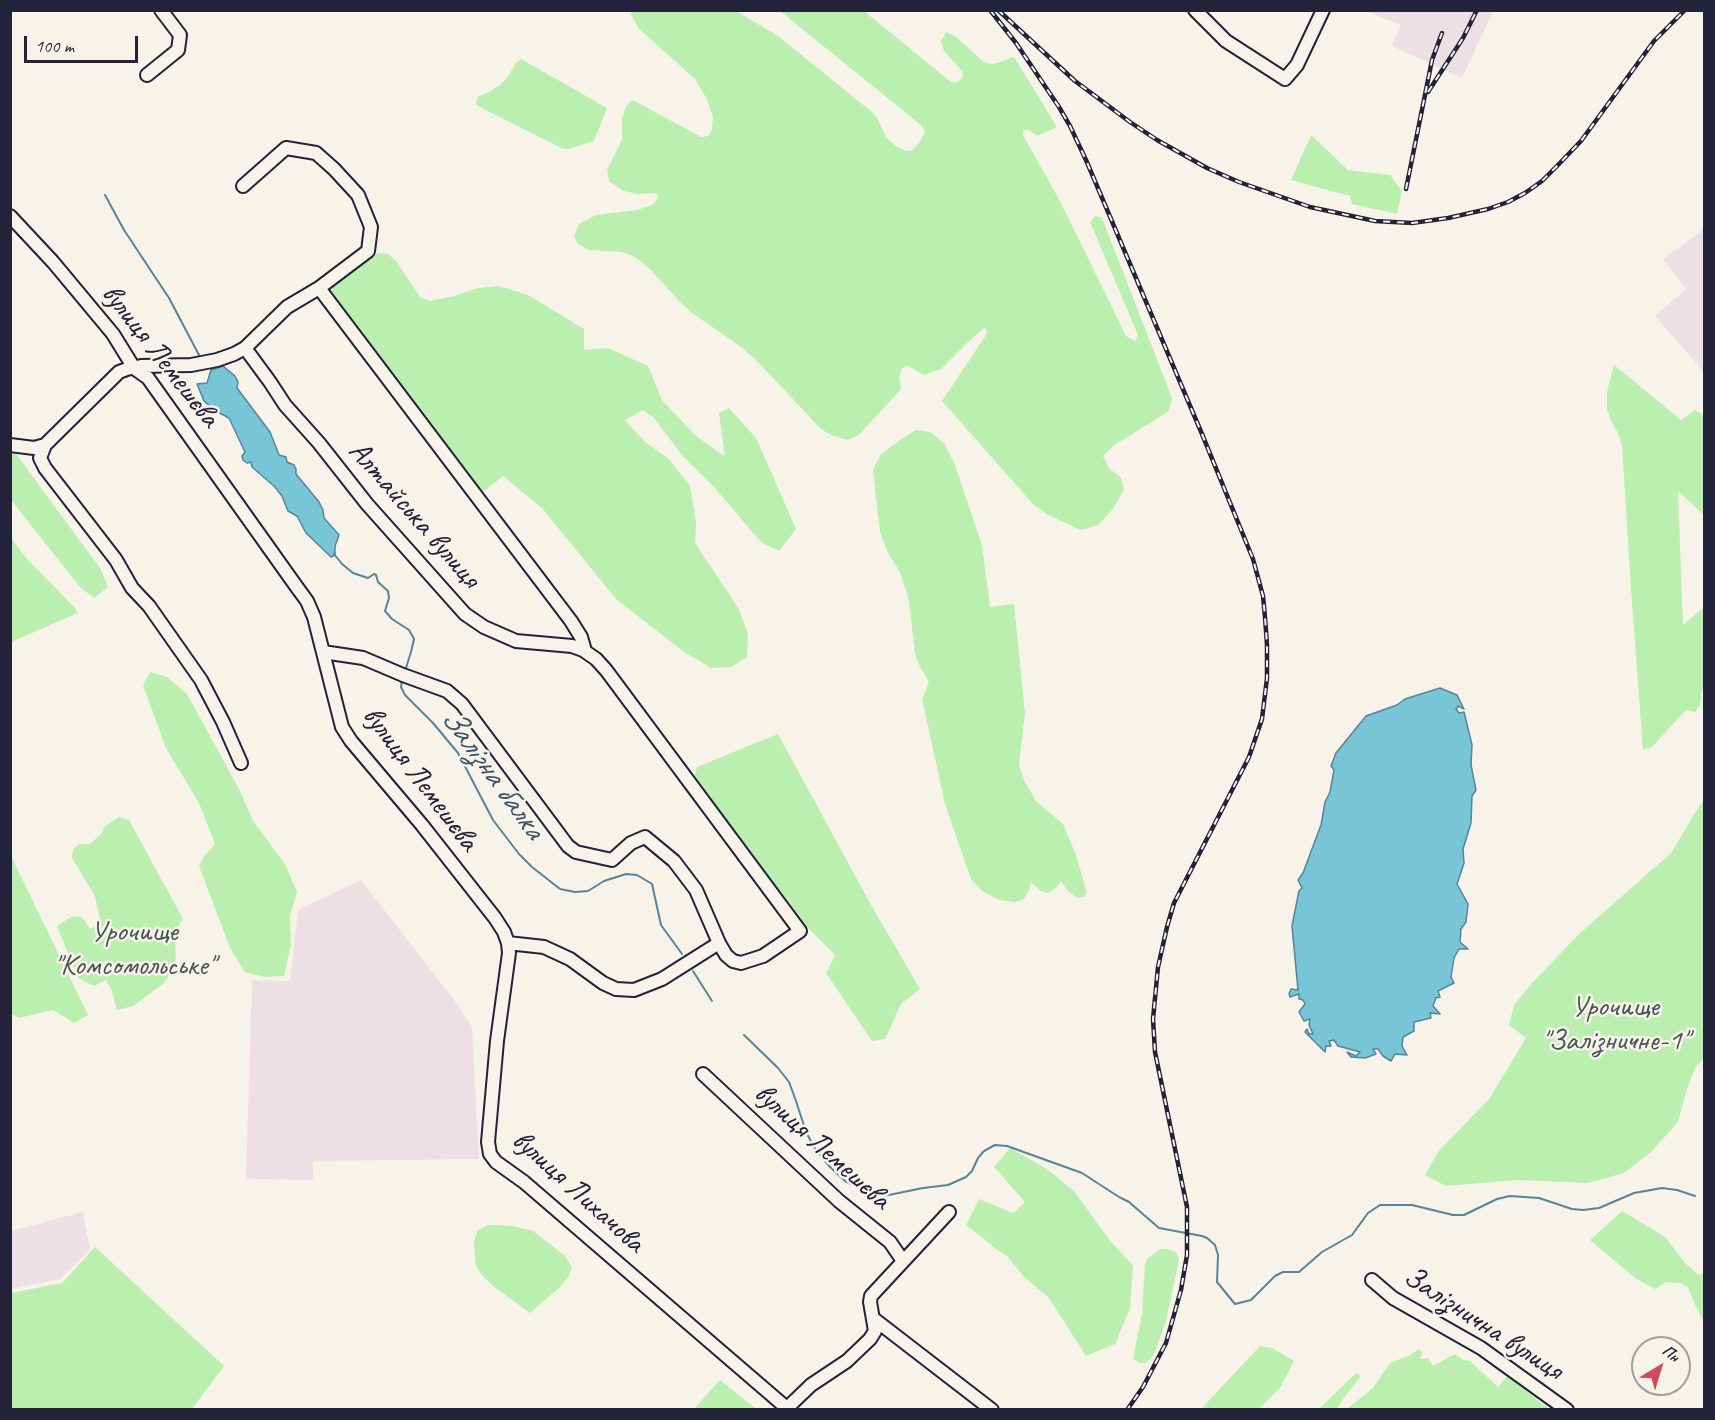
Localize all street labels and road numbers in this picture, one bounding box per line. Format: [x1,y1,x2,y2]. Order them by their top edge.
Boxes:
street label: вулиця Лемешєва [93,277,227,435]
street label: Алтайська вулиця [340,434,488,596]
street label: вулиця Лемешєва [354,700,486,858]
street label: вулиця Лемешєва [746,1076,898,1218]
street label: вулиця Лихачова [504,1123,652,1261]
street label: Залізнична вулиця [1397,1259,1569,1389]

